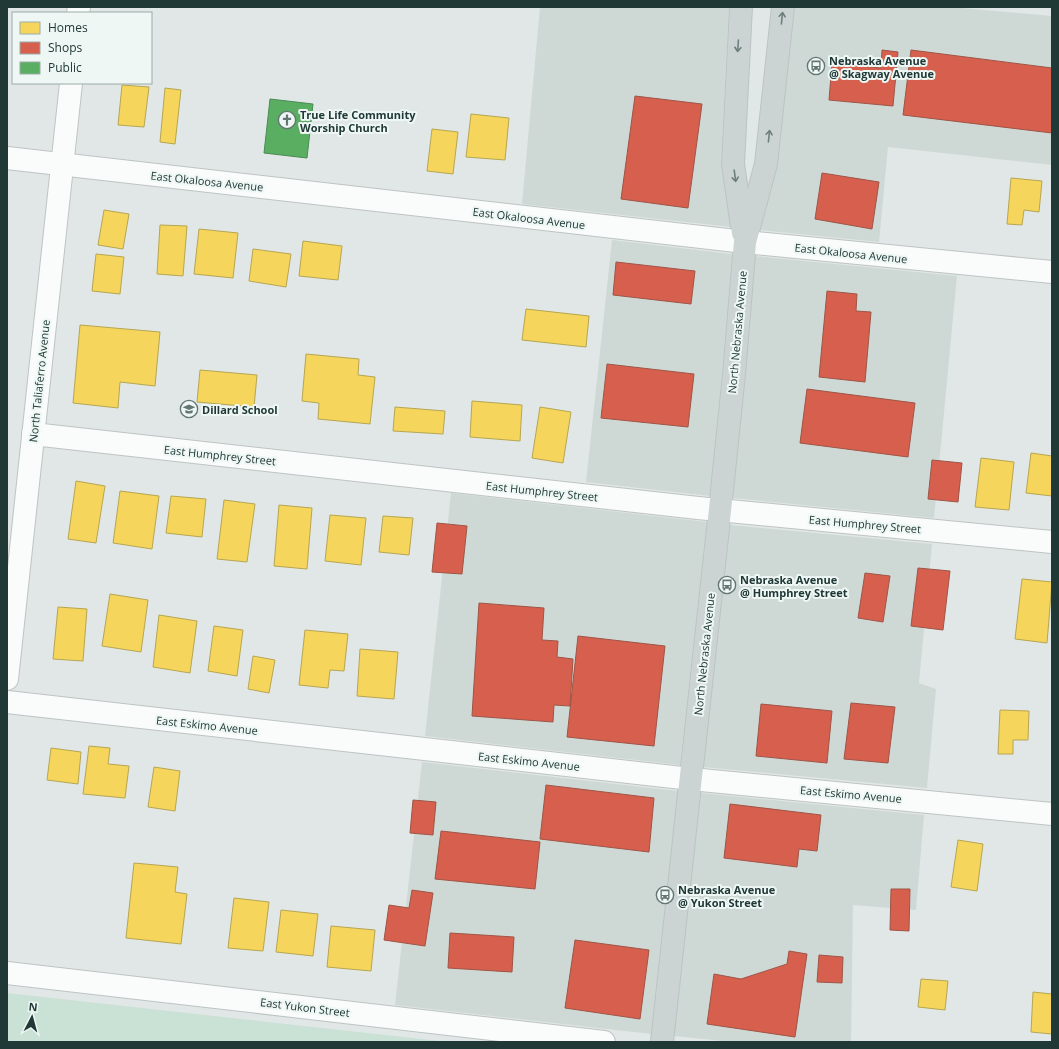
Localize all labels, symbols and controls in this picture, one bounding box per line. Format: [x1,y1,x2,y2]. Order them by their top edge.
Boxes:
legend [12,12,152,84]
one-way arrow [778,12,786,25]
text: Homes [48,19,88,36]
text: Shops [48,39,83,56]
one-way arrow [735,39,742,52]
place label: Nebraska Avenue @ Skagway Avenue [829,53,934,81]
bus stop icon: Nebraska Avenue @ Skagway Avenue [806,56,826,76]
text: Public [48,59,82,76]
place label: True Life Community Worship Church [300,107,416,135]
church icon: True Life Community Worship Church [277,110,297,130]
one-way arrow [765,130,773,143]
street label: East Okaloosa Avenue [150,168,264,194]
one-way arrow [731,169,739,182]
street label: East Okaloosa Avenue [472,204,586,232]
street label: East Okaloosa Avenue [794,240,908,266]
street label: North Nebraska Avenue [724,270,750,394]
street label: North Taliaferro Avenue [25,319,53,443]
school or university icon: Dillard School [179,399,199,419]
place label: Dillard School [202,402,278,417]
street label: East Humphrey Street [163,442,277,468]
street label: East Humphrey Street [485,478,599,504]
street label: East Humphrey Street [808,512,922,536]
place label: Nebraska Avenue @ Humphrey Street [740,572,848,600]
bus stop icon: Nebraska Avenue @ Humphrey Street [717,575,737,595]
street label: North Nebraska Avenue [690,592,718,716]
street label: East Eskimo Avenue [155,712,259,738]
street label: East Eskimo Avenue [477,748,581,774]
street label: East Eskimo Avenue [799,782,903,806]
place label: Nebraska Avenue @ Yukon Street [678,882,776,910]
bus stop icon: Nebraska Avenue @ Yukon Street [655,885,675,905]
street label: East Yukon Street [259,994,351,1020]
north arrow [12,997,52,1037]
text: N [28,999,38,1014]

